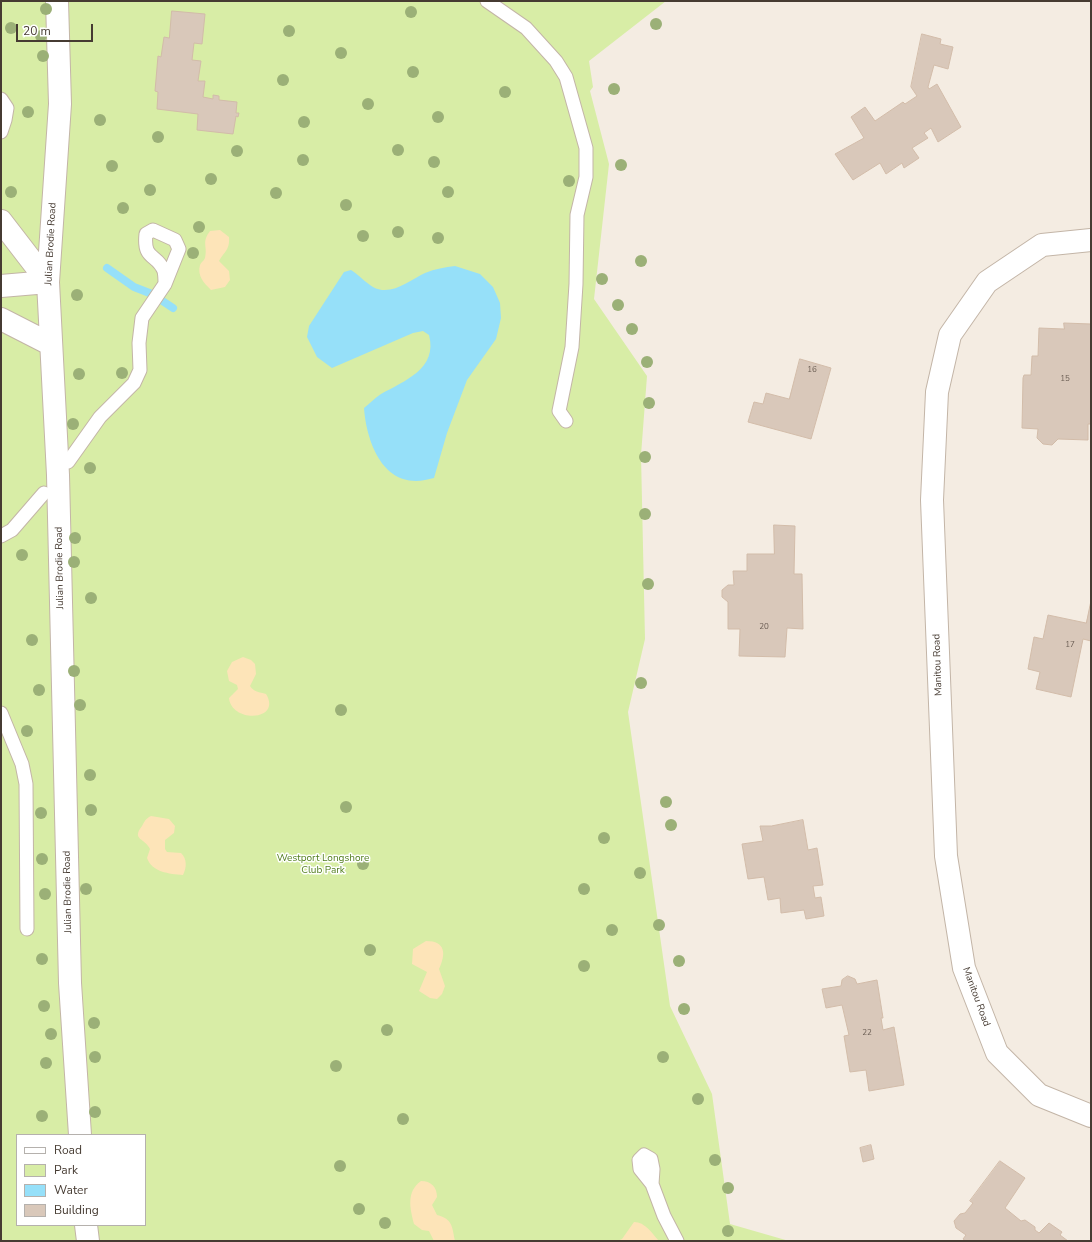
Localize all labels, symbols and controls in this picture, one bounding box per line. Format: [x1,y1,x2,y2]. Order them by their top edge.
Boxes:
scale bar [18,16,95,42]
text: 20 m [23,23,51,39]
street label: Julian Brodie Road [43,202,59,286]
house number: 16 [807,365,817,375]
house number: 15 [1060,374,1070,384]
street label: Julian Brodie Road [53,526,67,610]
house number: 20 [759,622,769,632]
street label: Manitou Road [931,634,945,696]
house number: 17 [1065,640,1075,650]
street label: Julian Brodie Road [61,850,75,934]
park label: Westport Longshore Club Park [277,853,369,876]
street label: Manitou Road [960,966,992,1028]
house number: 22 [862,1028,872,1038]
legend [16,1134,146,1226]
text: Road [54,1142,82,1158]
text: Park [54,1162,78,1178]
text: Water [54,1182,88,1198]
text: Building [54,1202,99,1218]

